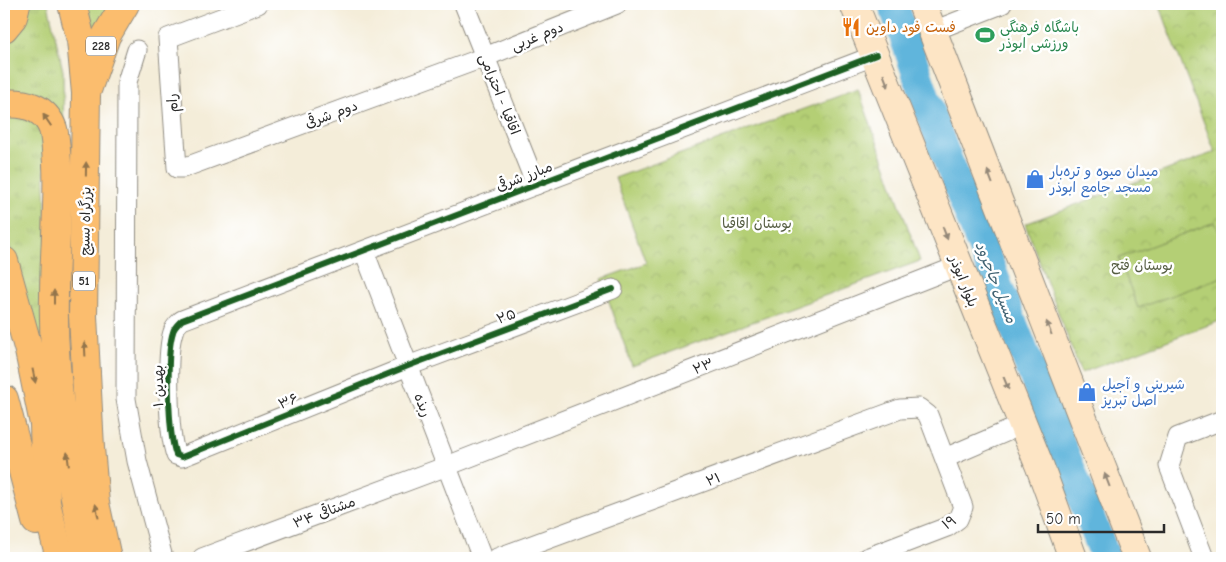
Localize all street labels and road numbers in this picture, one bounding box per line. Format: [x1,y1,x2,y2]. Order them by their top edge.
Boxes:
street label: دوم غربی [509,18,567,56]
road number: 228 [86,36,116,56]
street label: اقاقیا - احترامی [476,51,524,137]
street label: رام [163,93,184,113]
street label: دوم شرقی [302,97,361,134]
street label: مبارز شرقی [494,158,555,195]
street label: بزرگراه بسیج [76,186,96,256]
street label: بلوار ابوذر [945,252,982,310]
road number: 51 [73,272,95,290]
street label: ۲۵ [494,305,518,328]
street label: ۲۳ [690,355,716,378]
street label: بهدین ۱ [150,365,167,407]
street label: ۳۶ [276,390,301,413]
street label: ربذه [410,391,435,419]
street label: ۲۱ [703,469,723,490]
street label: ۳۴ مشتاقی [291,493,358,532]
street label: ۱۹ [939,511,960,533]

